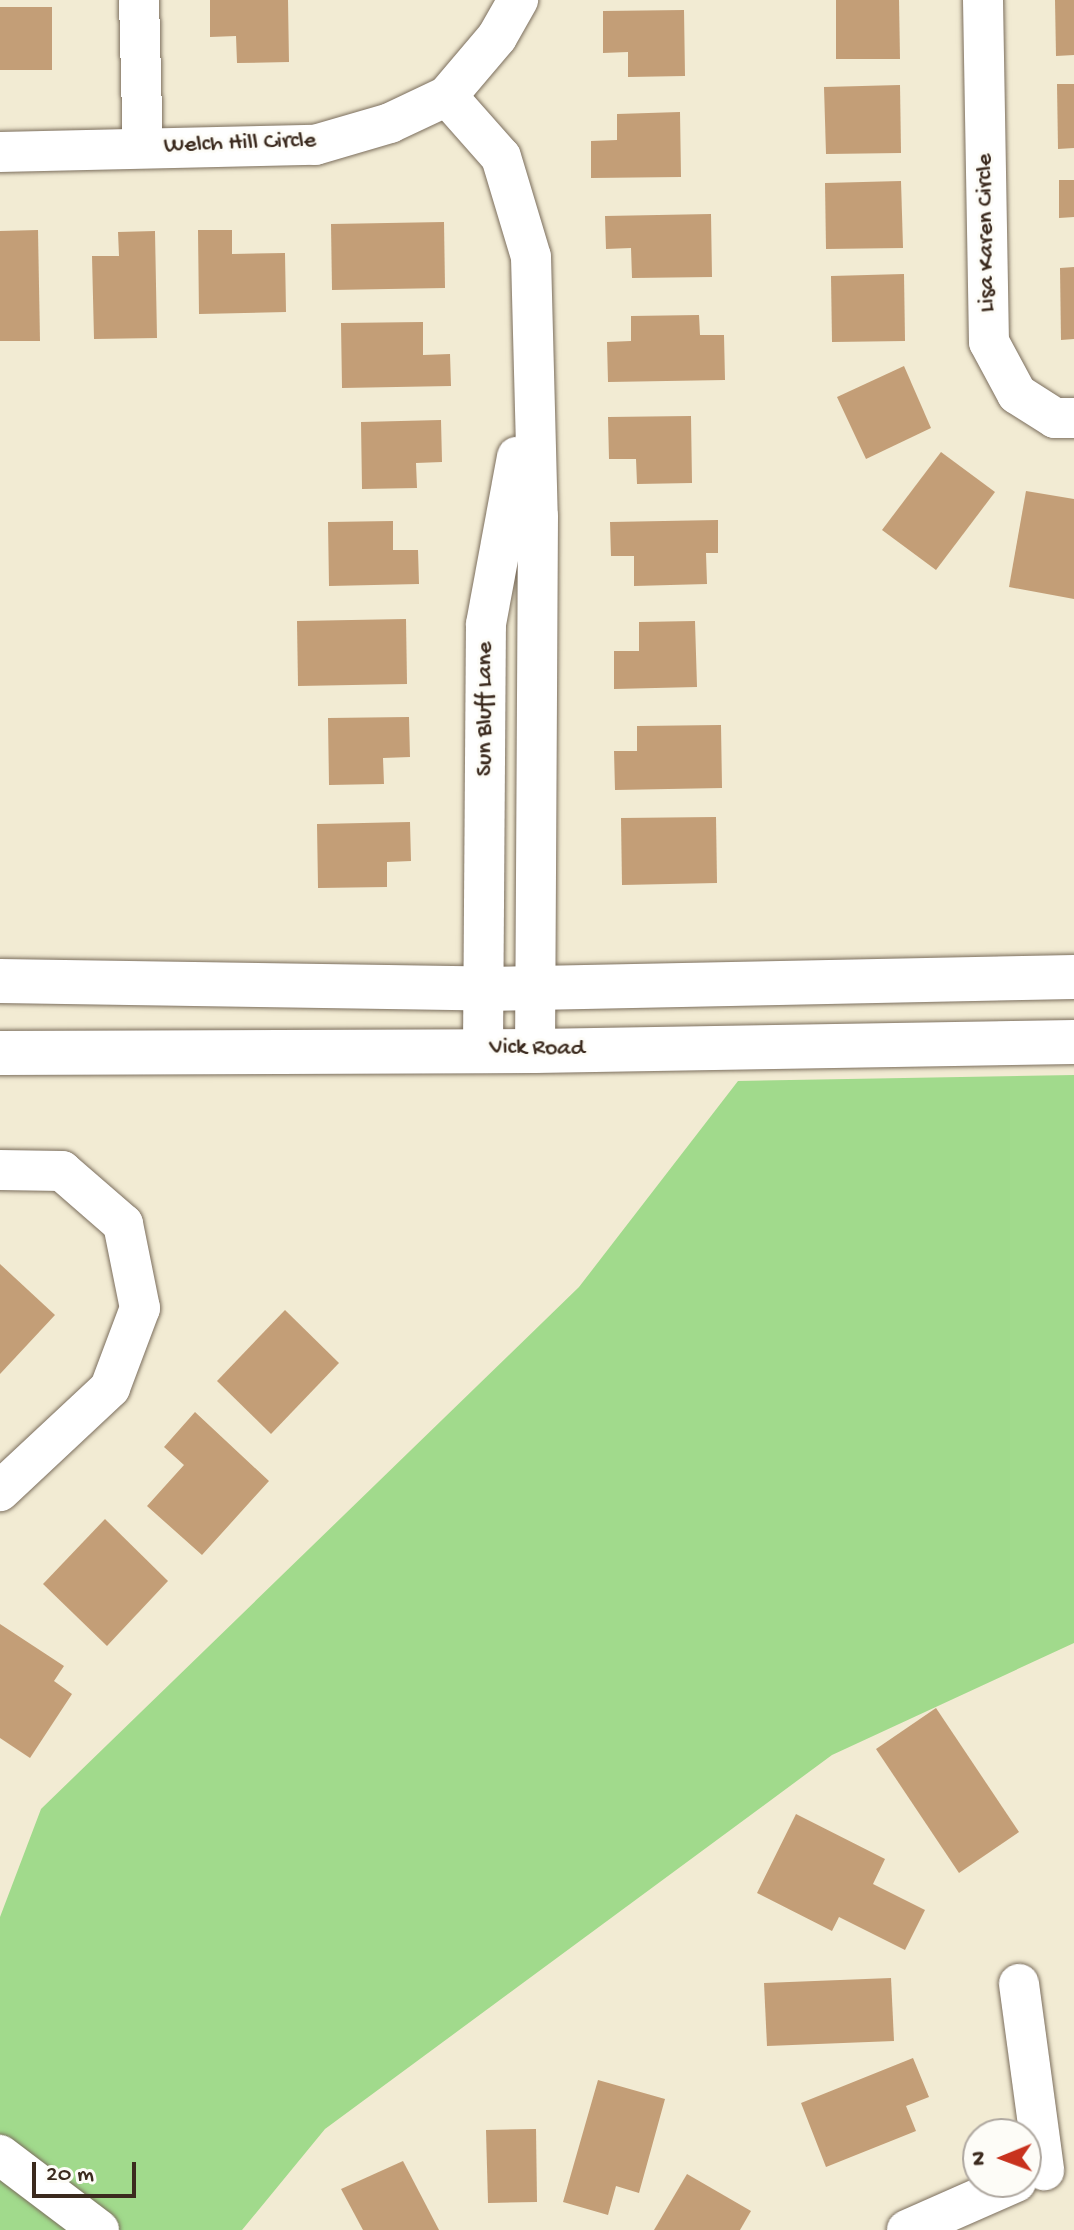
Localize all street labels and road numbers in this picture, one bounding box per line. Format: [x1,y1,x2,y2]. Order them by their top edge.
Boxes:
street label: Welch Hill Circle [163,127,317,161]
street label: Lisa Karen Circle [971,153,1003,313]
street label: Sun Bluff Lane [472,642,500,776]
street label: Vick Road [489,1034,585,1064]

